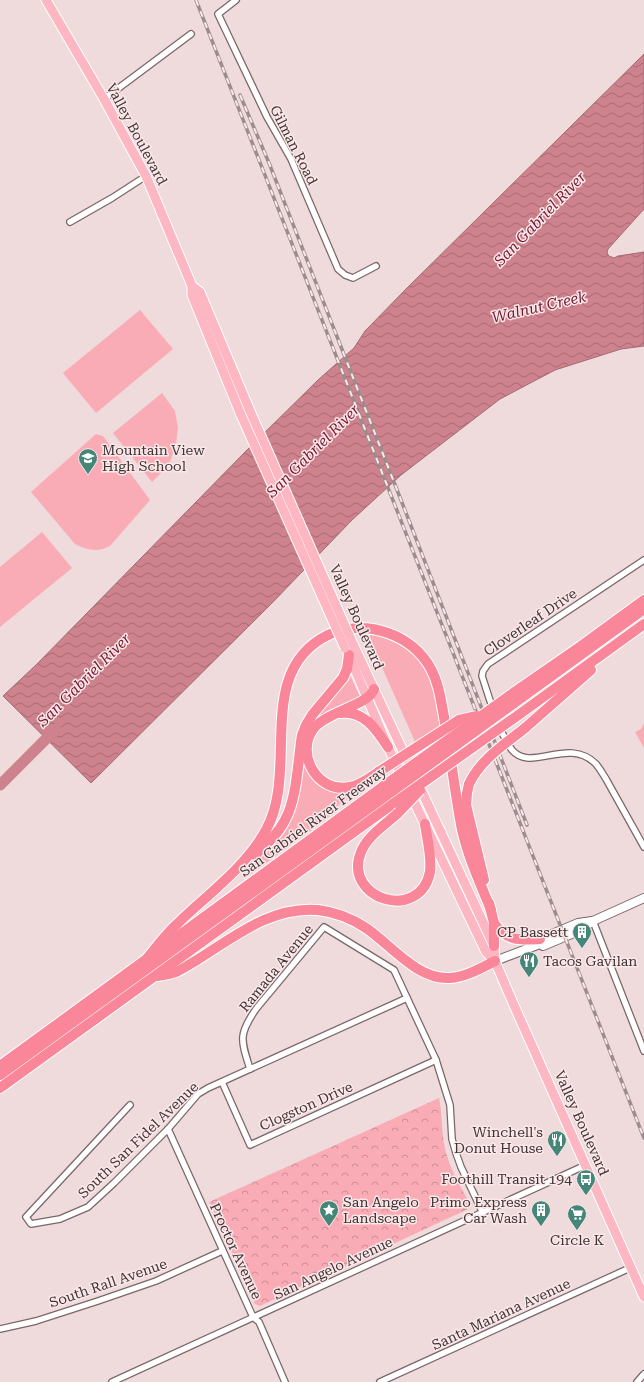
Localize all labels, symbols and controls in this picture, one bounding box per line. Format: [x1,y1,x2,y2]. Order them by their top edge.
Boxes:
street label: Valley Boulevard [103,80,171,188]
street label: Gilman Road [267,103,321,187]
water label: San Gabriel River [490,168,590,271]
water label: Walnut Creek [490,287,589,327]
water label: San Gabriel River [262,400,364,502]
place label: Mountain View High School [102,442,205,474]
school or university icon: Mountain View High School [77,447,99,475]
street label: Valley Boulevard [327,562,387,672]
street label: Cloverleaf Drive [480,585,580,659]
water label: San Gabriel River [33,629,135,731]
street label: San Gabriel River Freeway [237,762,390,880]
street label: Ramada Avenue [236,921,316,1015]
building icon: CP Bassett [571,921,593,949]
place label: CP Bassett [497,924,568,940]
restaurant icon: Tacos Gavilan [518,950,540,978]
place label: Tacos Gavilan [543,953,637,969]
street label: Valley Boulevard [552,1068,612,1178]
street label: South San Fidel Avenue [75,1078,201,1201]
street label: Clogston Drive [257,1078,355,1134]
place label: Winchell's Donut House [454,1124,543,1156]
restaurant icon: Winchell's Donut House [546,1129,568,1157]
bus stop icon: Foothill Transit 194 [575,1168,597,1196]
place label: Foothill Transit 194 [441,1171,572,1187]
place label: San Angelo Landscape [343,1194,419,1226]
place label: Primo Express Car Wash [430,1194,527,1226]
place icon: San Angelo Landscape [318,1199,340,1227]
building icon: Primo Express Car Wash [530,1199,552,1227]
street label: Proctor Avenue [207,1200,265,1302]
supermarket icon: Circle K [566,1203,588,1231]
place label: Circle K [550,1232,604,1248]
street label: San Angelo Avenue [271,1233,395,1303]
street label: South Rall Avenue [47,1255,169,1311]
street label: Santa Mariana Avenue [429,1275,573,1353]

